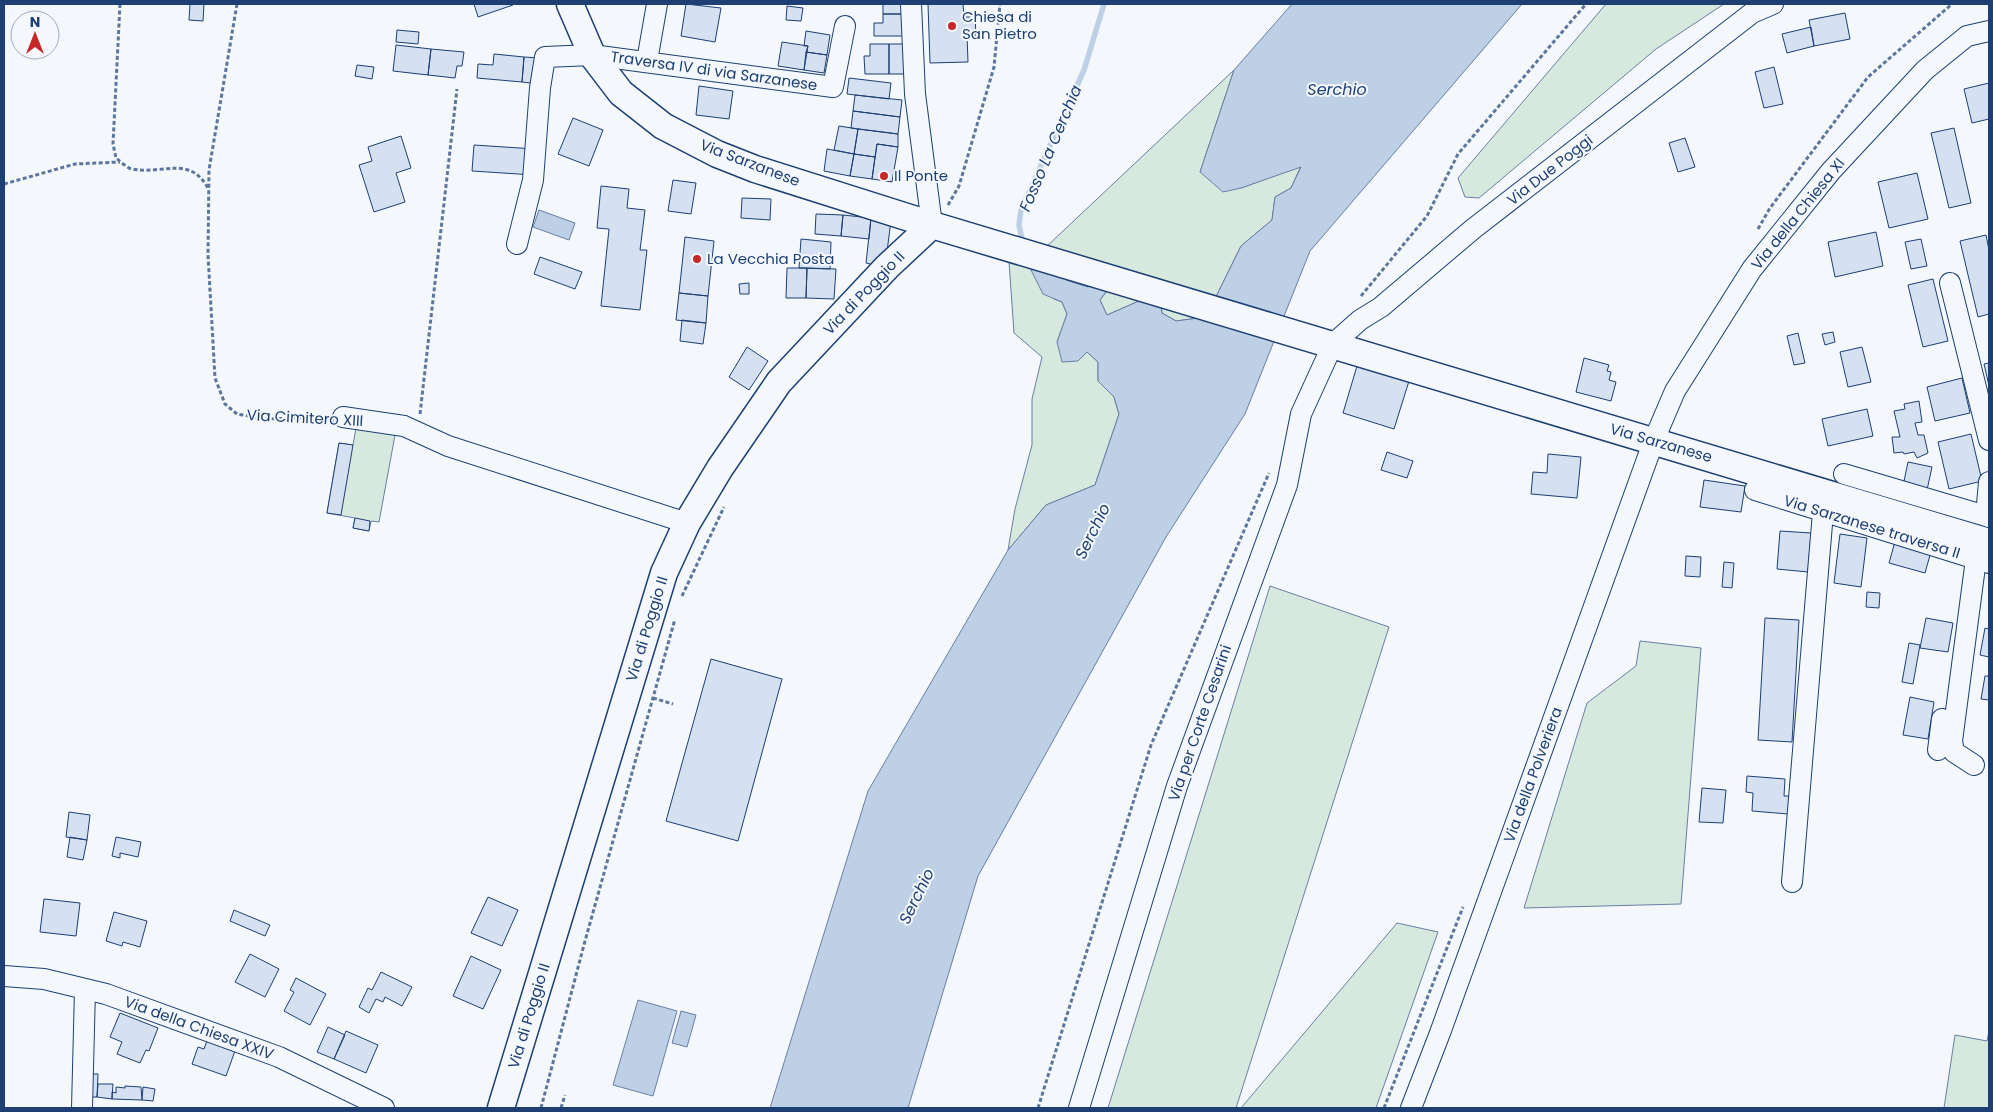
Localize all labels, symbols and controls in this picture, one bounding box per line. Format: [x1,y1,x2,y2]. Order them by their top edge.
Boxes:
place label: Chiesa di San Pietro [962,6,1037,44]
north arrow [10,10,60,60]
text: N [30,12,40,32]
marker: Chiesa di San Pietro [946,20,958,32]
street label: Traversa IV di via Sarzanese [609,46,819,95]
water label: Serchio [1307,78,1367,101]
water label: Fosso La Cerchia [1013,81,1088,215]
street label: Via Due Poggi [1502,129,1597,210]
street label: Via Sarzanese [697,134,803,191]
street label: Via della Chiesa XI [1746,153,1849,274]
place label: Il Ponte [894,165,948,186]
marker: Il Ponte [878,170,890,182]
street label: Via di Poggio II [818,246,909,339]
place label: La Vecchia Posta [707,248,834,269]
marker: La Vecchia Posta [691,253,703,265]
street label: Via Cimitero XIII [246,404,364,431]
street label: Via Sarzanese [1608,418,1715,467]
street label: Via Sarzanese traversa II [1781,490,1963,563]
water label: Serchio [1069,500,1116,563]
street label: Via di Poggio II [621,574,673,684]
street label: Via per Corte Cesarini [1163,642,1236,804]
street label: Via della Polveriera [1498,704,1567,846]
water label: Serchio [893,865,940,928]
street label: Via di Poggio II [503,961,555,1071]
street label: Via della Chiesa XXIV [122,991,277,1064]

